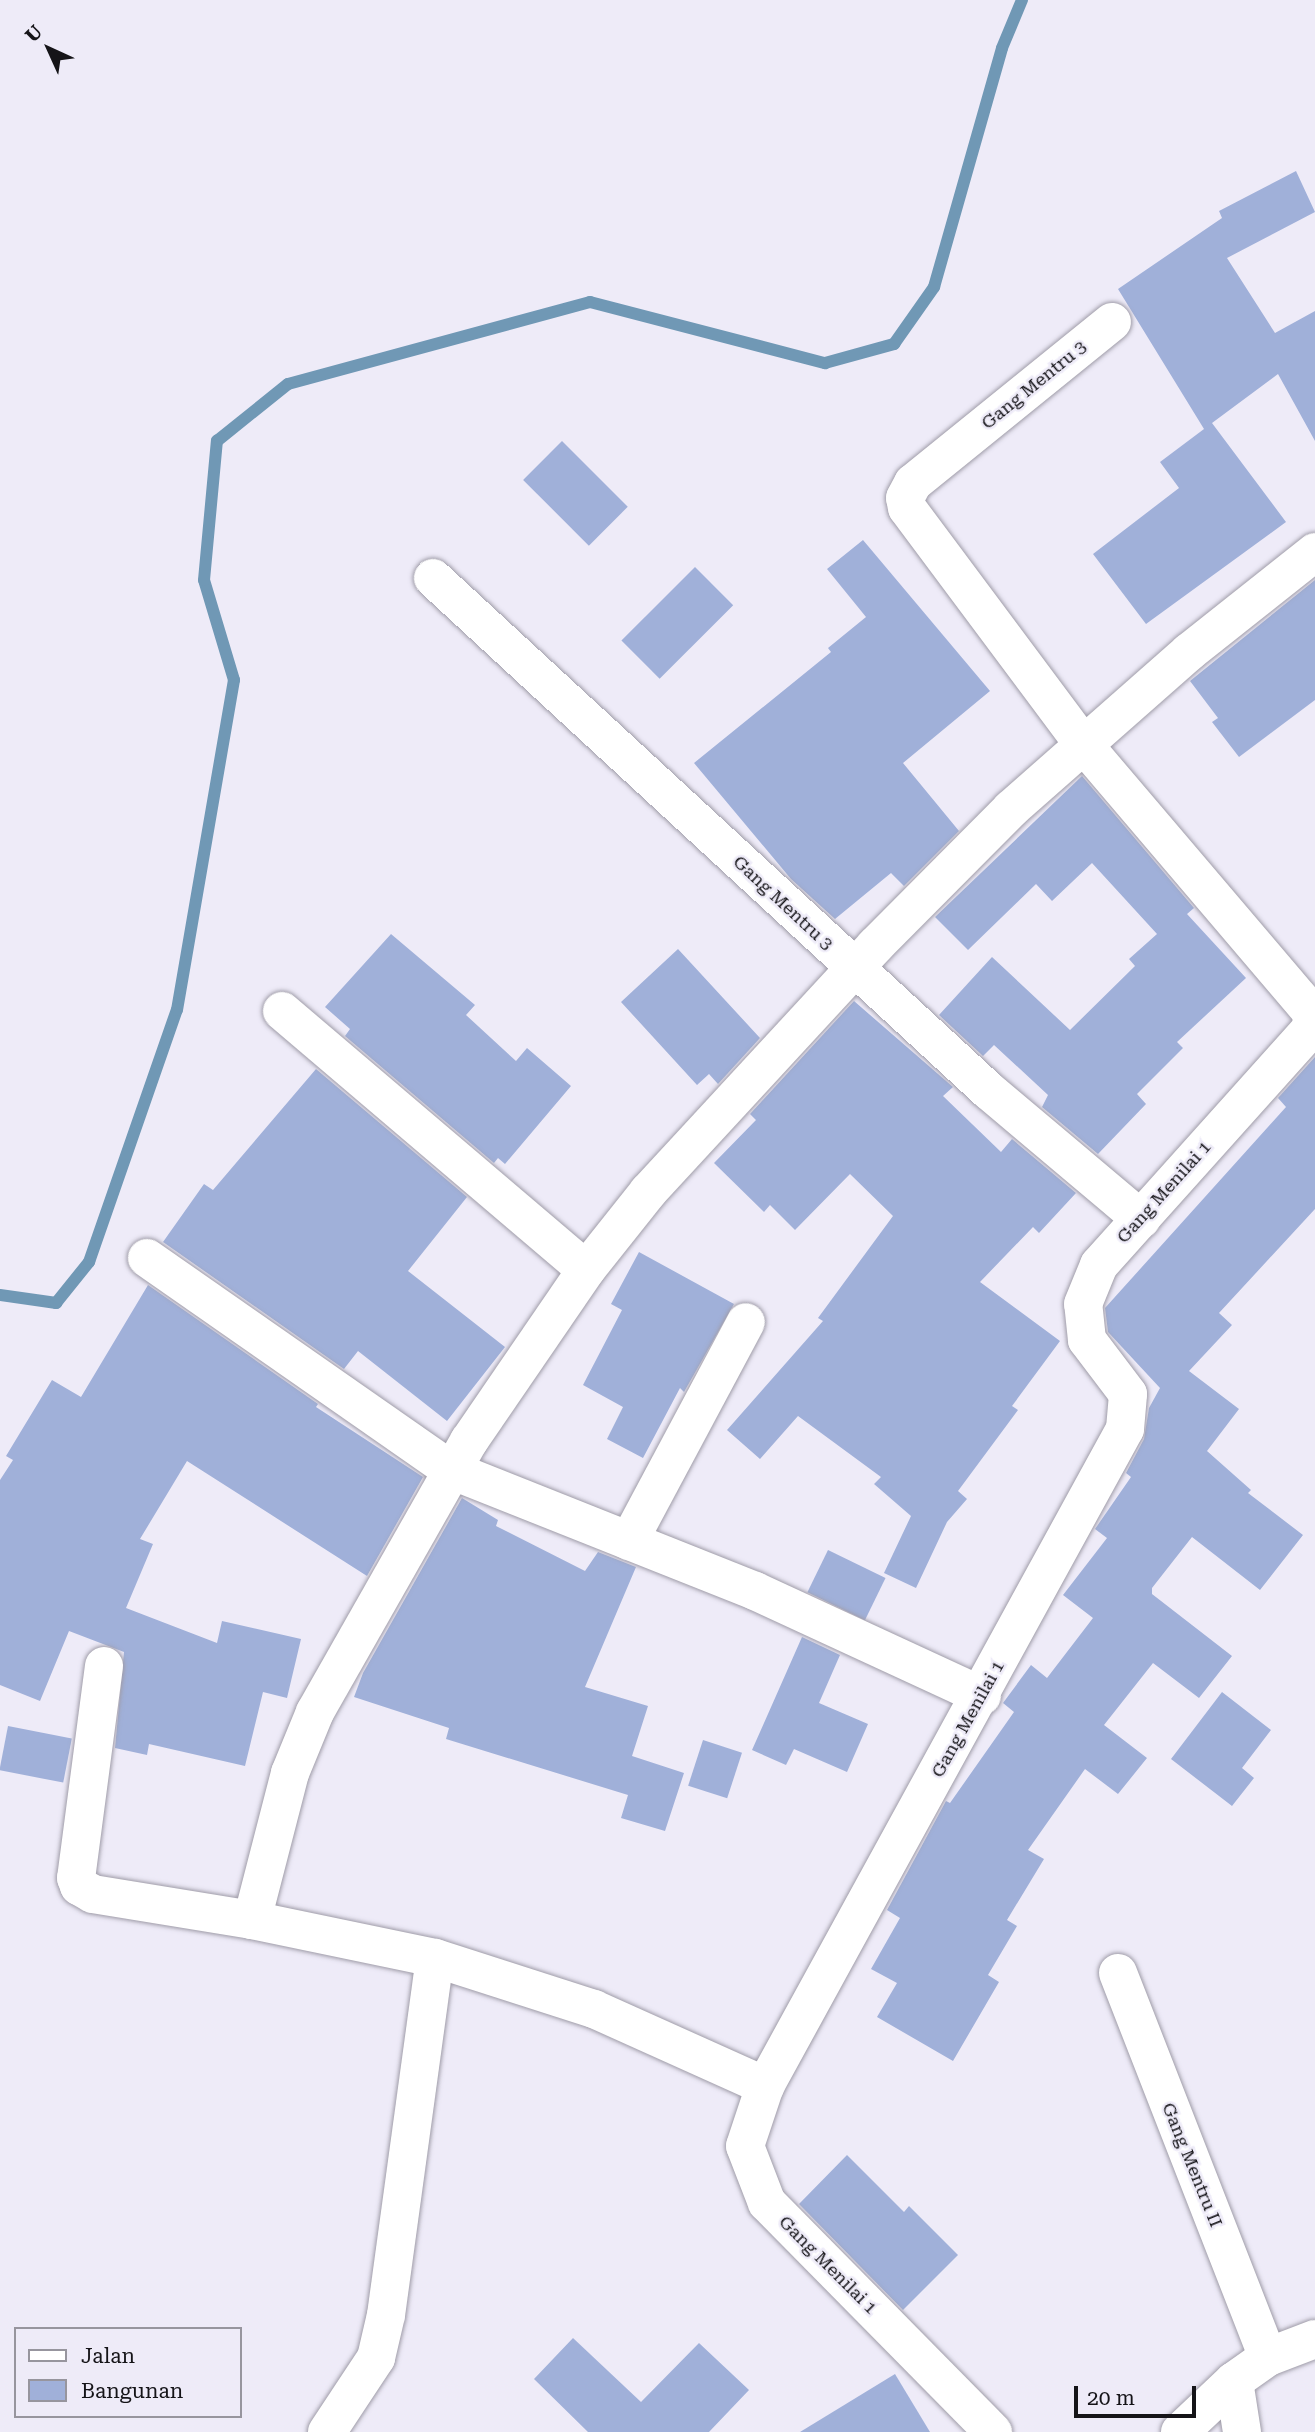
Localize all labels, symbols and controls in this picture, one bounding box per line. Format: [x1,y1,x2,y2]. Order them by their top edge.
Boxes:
north arrow [14,14,84,84]
text: U [20,20,47,47]
street label: Gang Mentru 3 [977,336,1091,434]
street label: Gang Mentru 3 [729,851,837,955]
street label: Gang Menilai 1 [1112,1136,1216,1248]
street label: Gang Menilai 1 [927,1657,1009,1781]
street label: Gang Mentru II [1157,2100,1227,2230]
street label: Gang Menilai 1 [774,2211,882,2319]
legend [14,2327,242,2418]
text: Jalan [81,2344,135,2368]
scale bar [1077,2372,1200,2416]
text: Bangunan [81,2379,183,2403]
text: 20 m [1087,2386,1135,2410]

